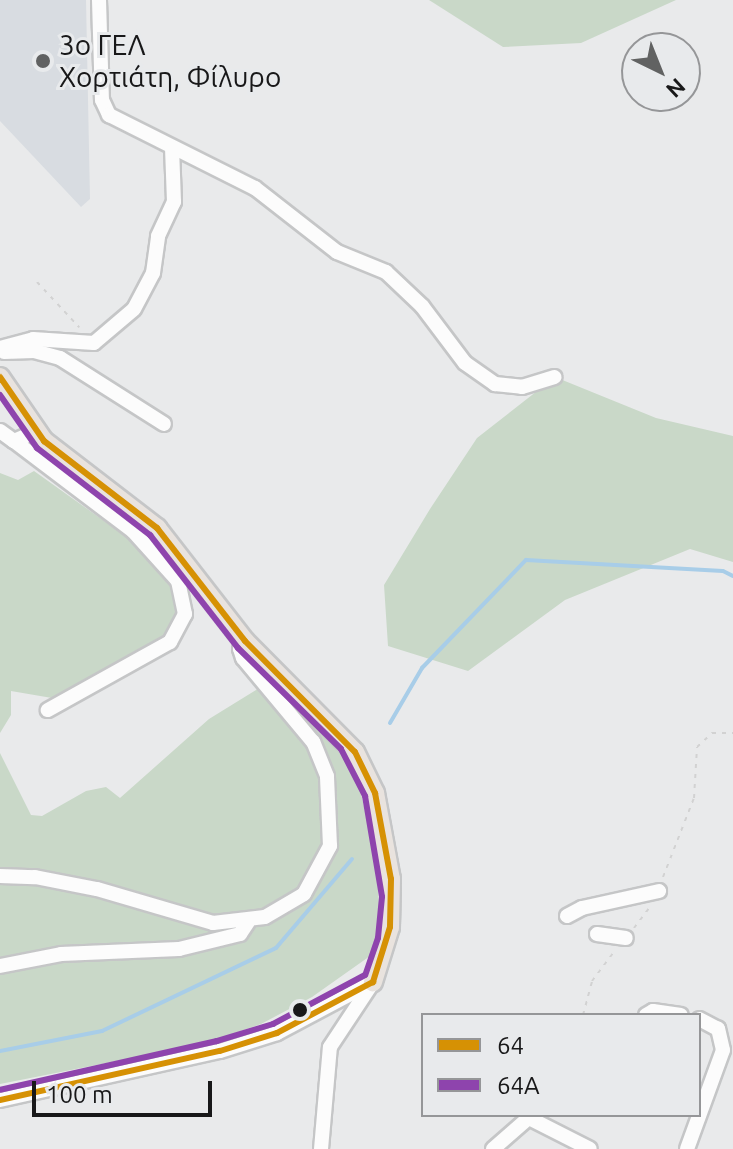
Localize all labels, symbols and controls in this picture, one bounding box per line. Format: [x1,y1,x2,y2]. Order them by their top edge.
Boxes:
place label: 3ο ΓΕΛ Χορτιάτη, Φίλυρο [59,28,281,94]
north arrow [621,32,701,112]
marker: 3ο ΓΕΛ Χορτιάτη, Φίλυρο [34,52,52,70]
text: N [662,74,691,103]
unlabelled marker [292,1002,308,1018]
legend [421,1013,701,1117]
text: 64 [497,1032,524,1059]
scale bar [36,1065,216,1115]
text: 64Α [497,1072,540,1099]
text: 100 m [46,1081,113,1108]

